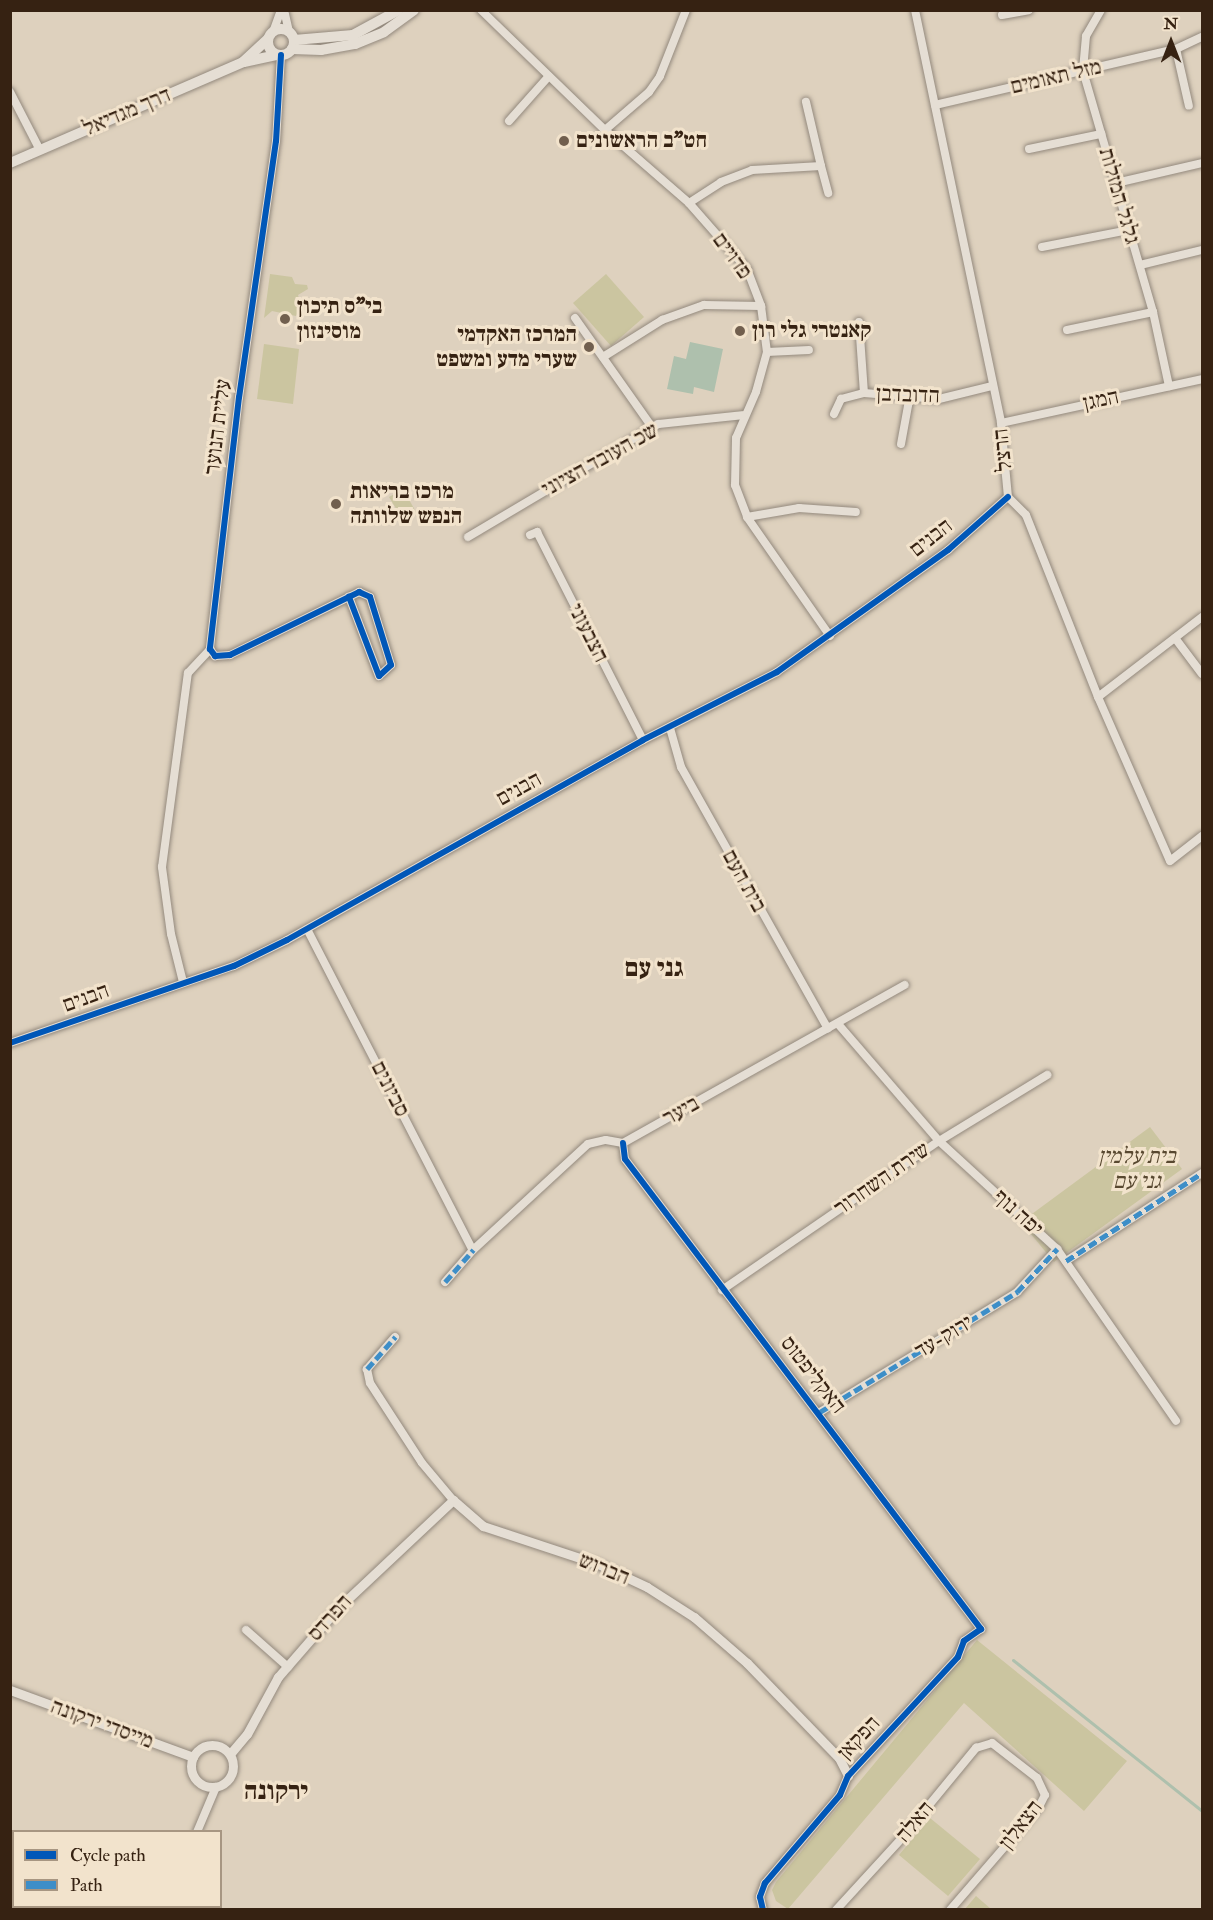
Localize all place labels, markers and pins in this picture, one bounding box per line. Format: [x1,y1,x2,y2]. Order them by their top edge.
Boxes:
place label: חט"ב הראשונים [576,128,707,154]
marker: חט"ב הראשונים [557,134,571,148]
place label: בי"ס תיכון מוסינזון [297,293,382,344]
marker: בי"ס תיכון מוסינזון [278,312,292,326]
place label: קאנטרי גלי רון [752,318,871,344]
place label: המרכז האקדמי שערי מדע ומשפט [436,321,577,372]
marker: קאנטרי גלי רון [733,324,747,338]
marker: המרכז האקדמי שערי מדע ומשפט [582,340,596,354]
place label: מרכז בריאות הנפש שלוותה [350,478,462,530]
marker: מרכז בריאות הנפש שלוותה [327,495,345,513]

